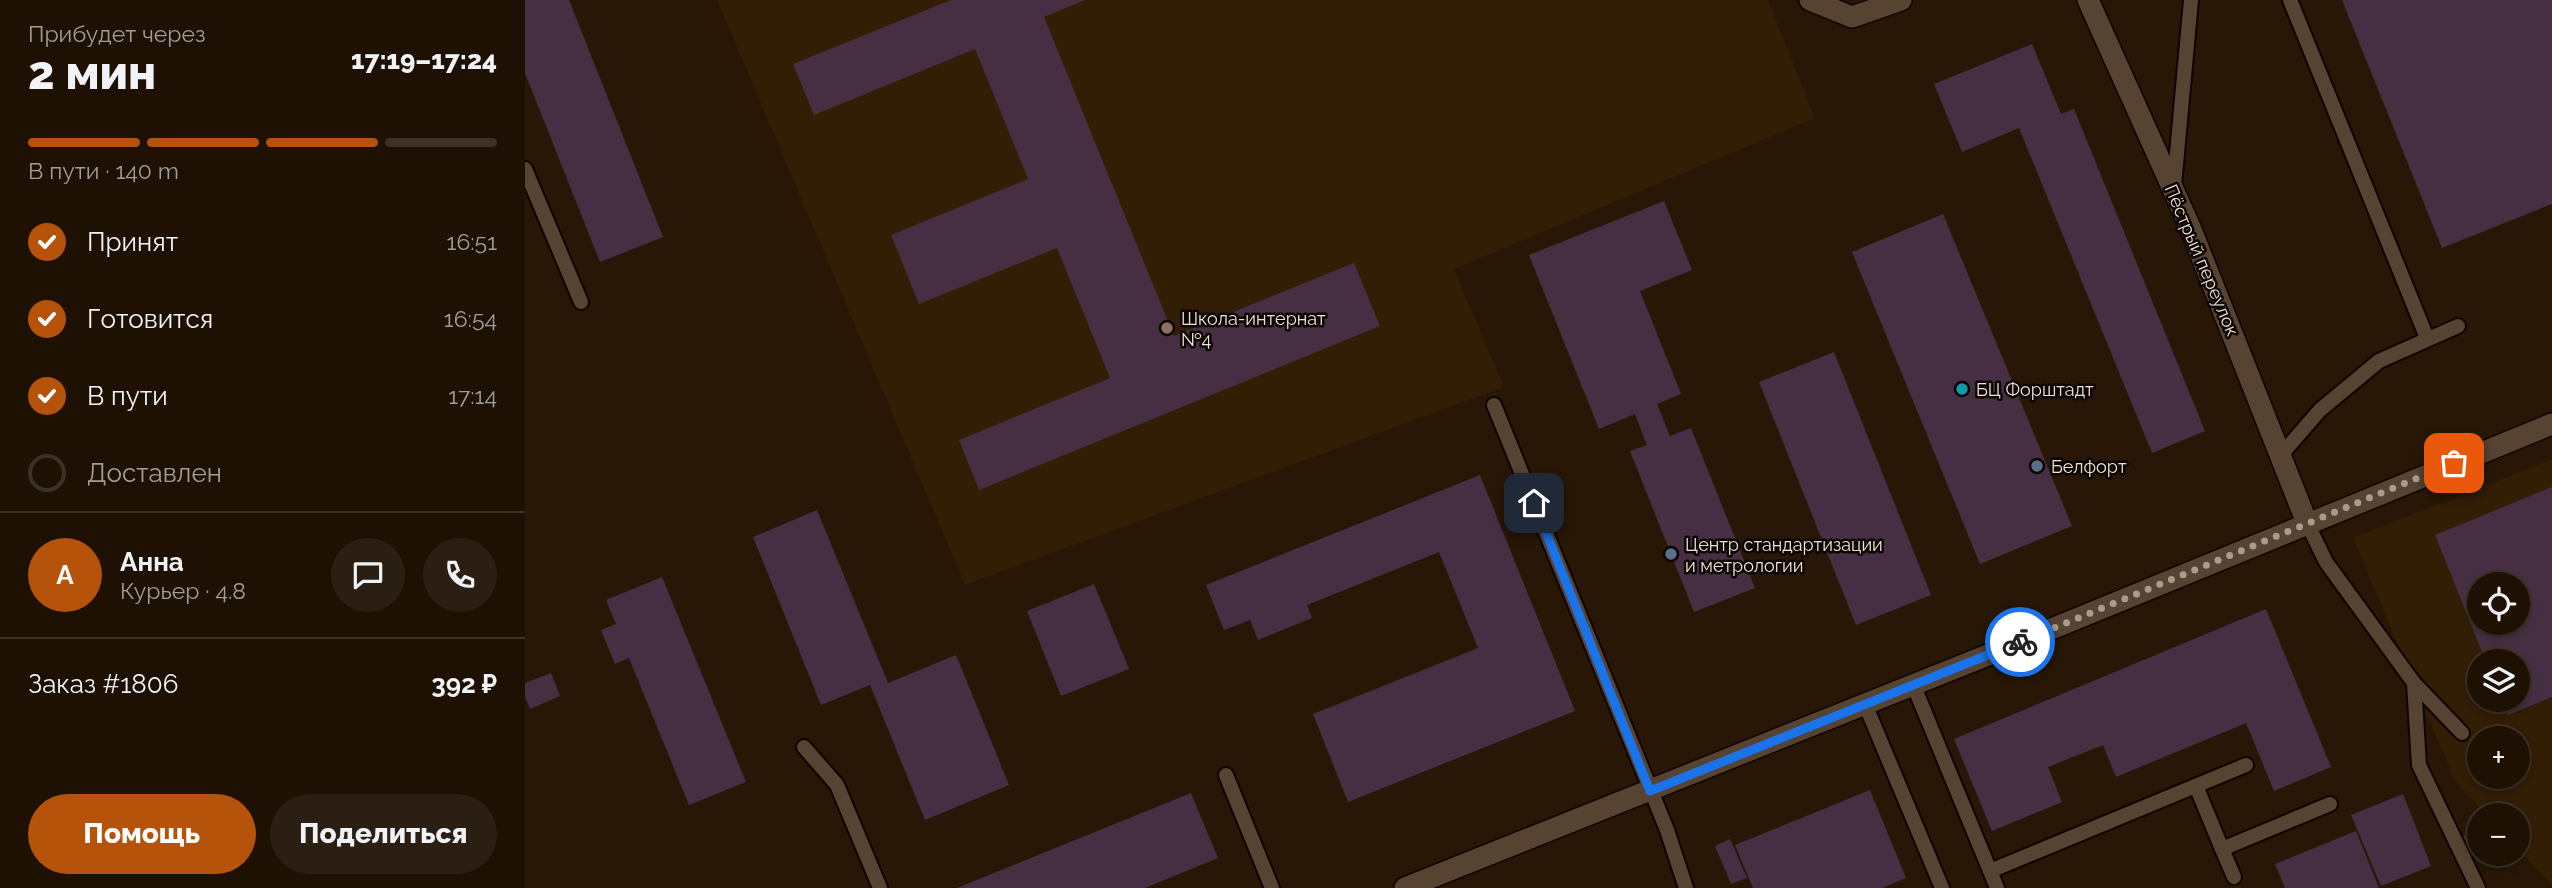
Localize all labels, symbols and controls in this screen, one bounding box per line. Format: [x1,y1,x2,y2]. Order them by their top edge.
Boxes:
text: Прибудет через [28,20,206,47]
text: 17:19–17:24 [351,45,497,75]
text: 2 мин [28,46,156,100]
text: В пути · 140 m [28,157,179,184]
street label: Пёстрый переулок [2161,181,2243,339]
icon: check [28,223,66,261]
text: Принят [87,227,178,257]
text: 16:51 [447,228,497,255]
icon: check [28,300,66,338]
text: Готовится [87,304,213,334]
text: 16:54 [444,305,497,332]
place label: Школа-интернат №4 [1181,308,1326,350]
marker: Школа-интернат №4 [1159,320,1175,336]
icon: check [28,377,66,415]
place label: БЦ Форштадт [1976,379,2094,400]
text: В пути [87,381,168,411]
marker: БЦ Форштадт [1954,381,1970,397]
text: 17:14 [448,382,497,409]
pin [2424,433,2484,493]
icon: bag [2435,444,2473,482]
place label: Белфорт [2051,456,2127,477]
text: Доставлен [87,458,222,488]
marker: Белфорт [2029,458,2045,474]
pin [1504,473,1564,533]
icon: home [1515,484,1553,522]
place label: Центр стандартизации и метрологии [1685,534,1883,576]
button: chat [331,538,405,612]
button: phone [423,538,497,612]
marker: Центр стандартизации и метрологии [1663,546,1679,562]
text: Анна [120,547,184,577]
text: А [56,560,74,590]
map controls [2467,572,2530,866]
button: locate [2467,572,2530,635]
text: Курьер · 4.8 [120,577,246,604]
courier [1985,607,2055,677]
icon: bike [2001,623,2039,661]
button: layers [2467,649,2530,712]
text: Заказ #1806 [28,669,178,699]
text: 392 ₽ [431,669,497,699]
button: + [2467,726,2530,789]
button: Помощь [28,794,256,874]
button: Поделиться [270,794,497,874]
button: − [2467,803,2530,866]

